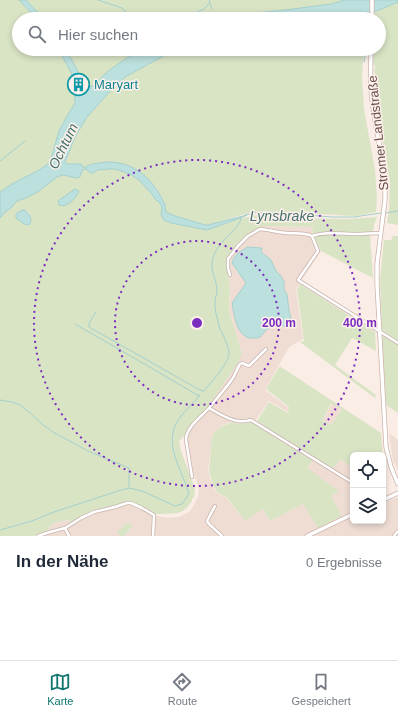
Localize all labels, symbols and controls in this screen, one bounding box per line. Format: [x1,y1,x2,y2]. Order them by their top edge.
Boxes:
search box [12,12,386,56]
icon: search [26,23,48,45]
text: Hier suchen [58,26,138,43]
building icon: Maryart [65,71,91,97]
street label: Stromer Landstraße [364,75,392,191]
place label: Maryart [94,77,138,92]
water label: Ochtum [45,120,81,172]
water label: Lynsbrake [250,208,314,224]
centre of rings [190,316,204,330]
text: 200 m [262,316,296,330]
text: 400 m [343,316,377,330]
map controls [350,452,386,524]
button: locate [350,452,386,488]
button: layers [350,488,386,524]
text: In der Nähe [16,552,109,571]
text: 0 Ergebnisse [306,555,382,570]
tab: Karte [47,671,73,707]
tab: Route [168,671,197,707]
tab: Gespeichert [292,671,351,707]

